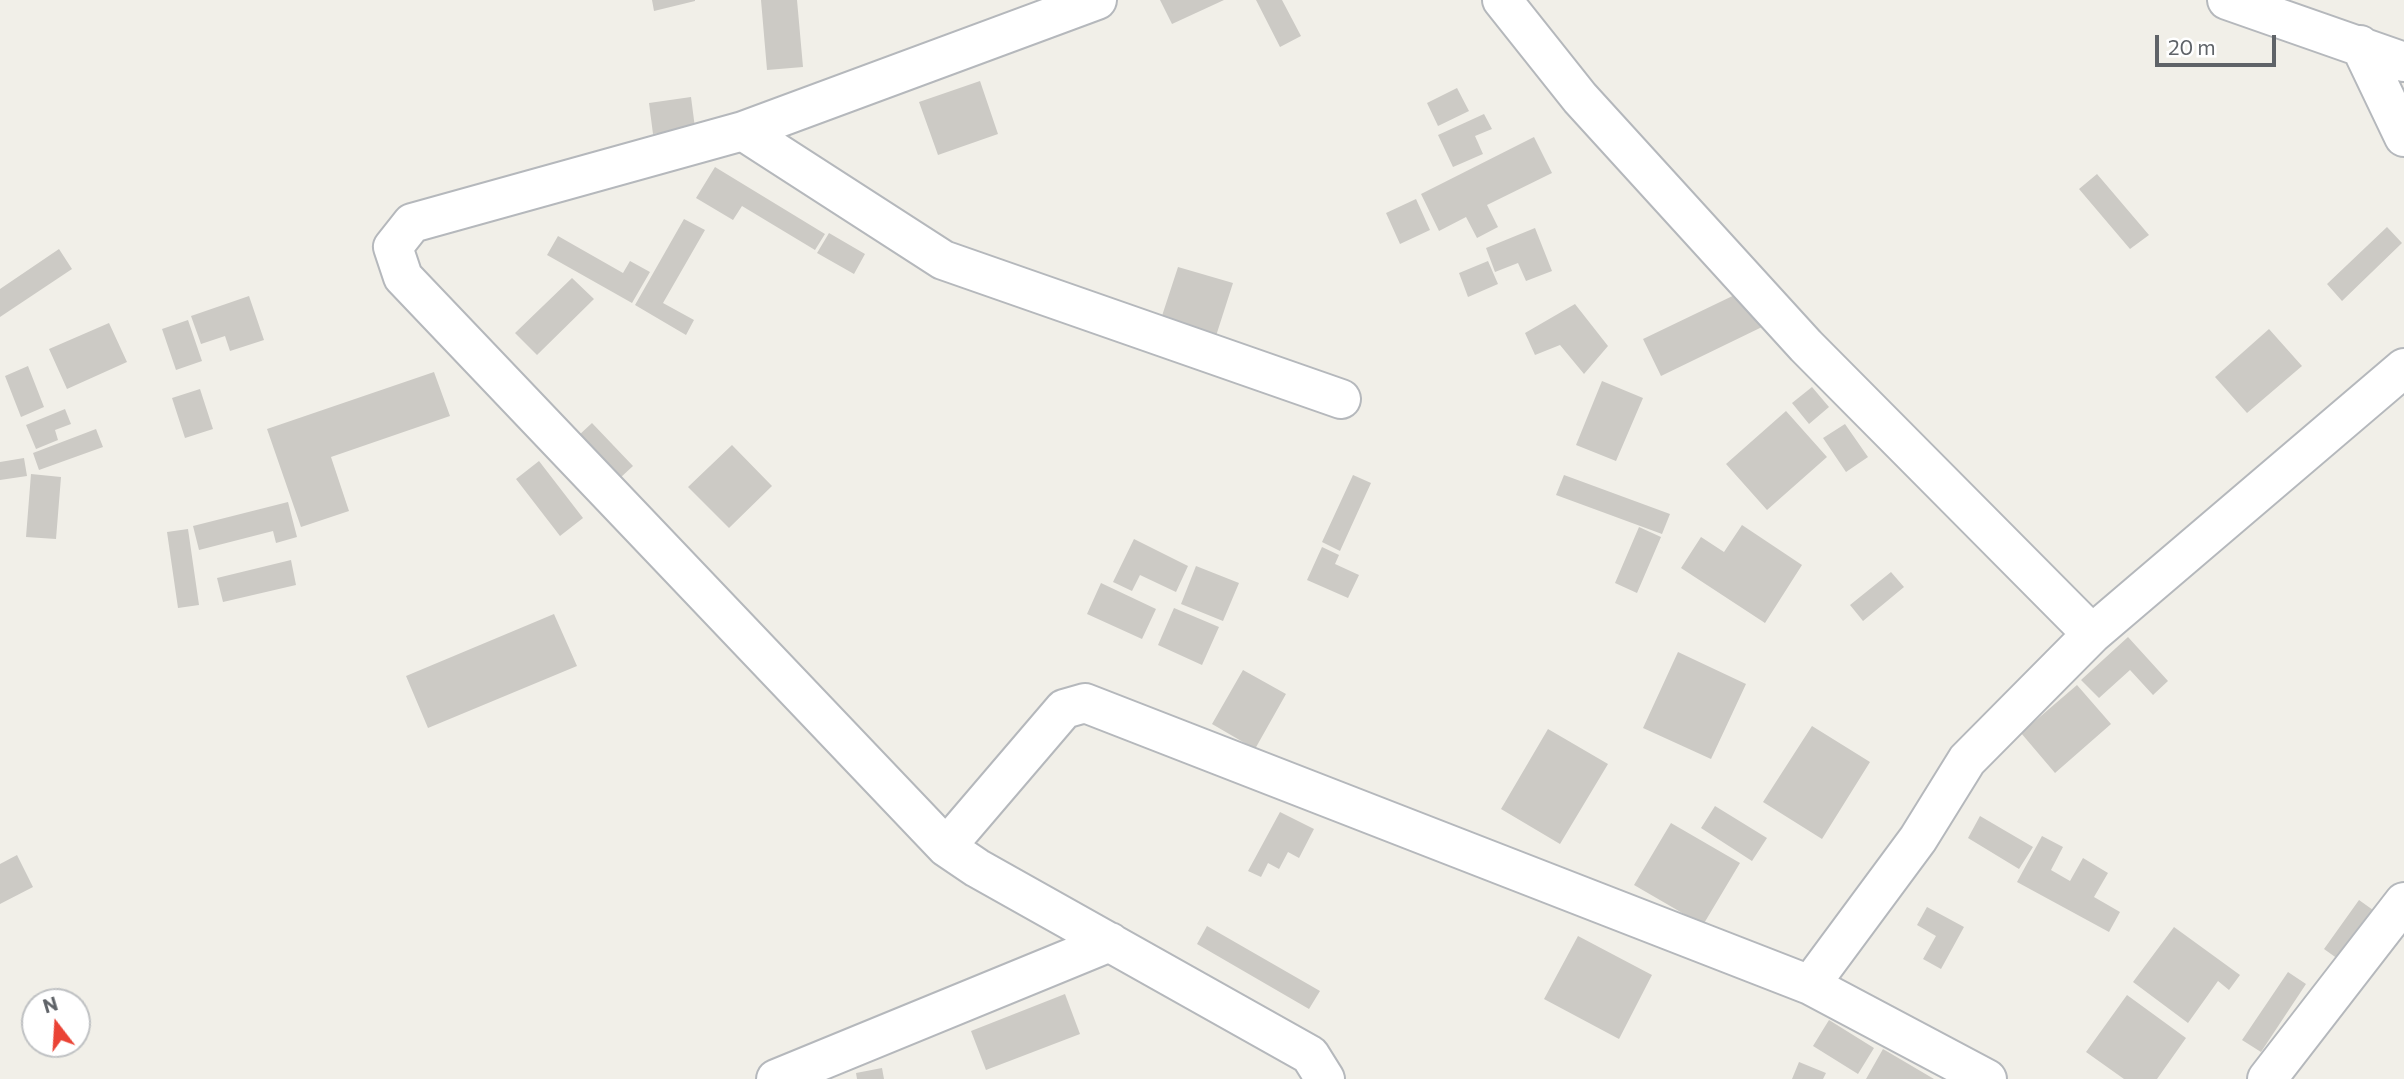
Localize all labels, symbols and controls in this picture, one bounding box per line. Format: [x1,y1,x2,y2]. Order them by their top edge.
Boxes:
scale bar [2159,21,2280,65]
text: 20 m [2168,34,2216,59]
north arrow [21,988,91,1058]
text: N [40,991,60,1017]

